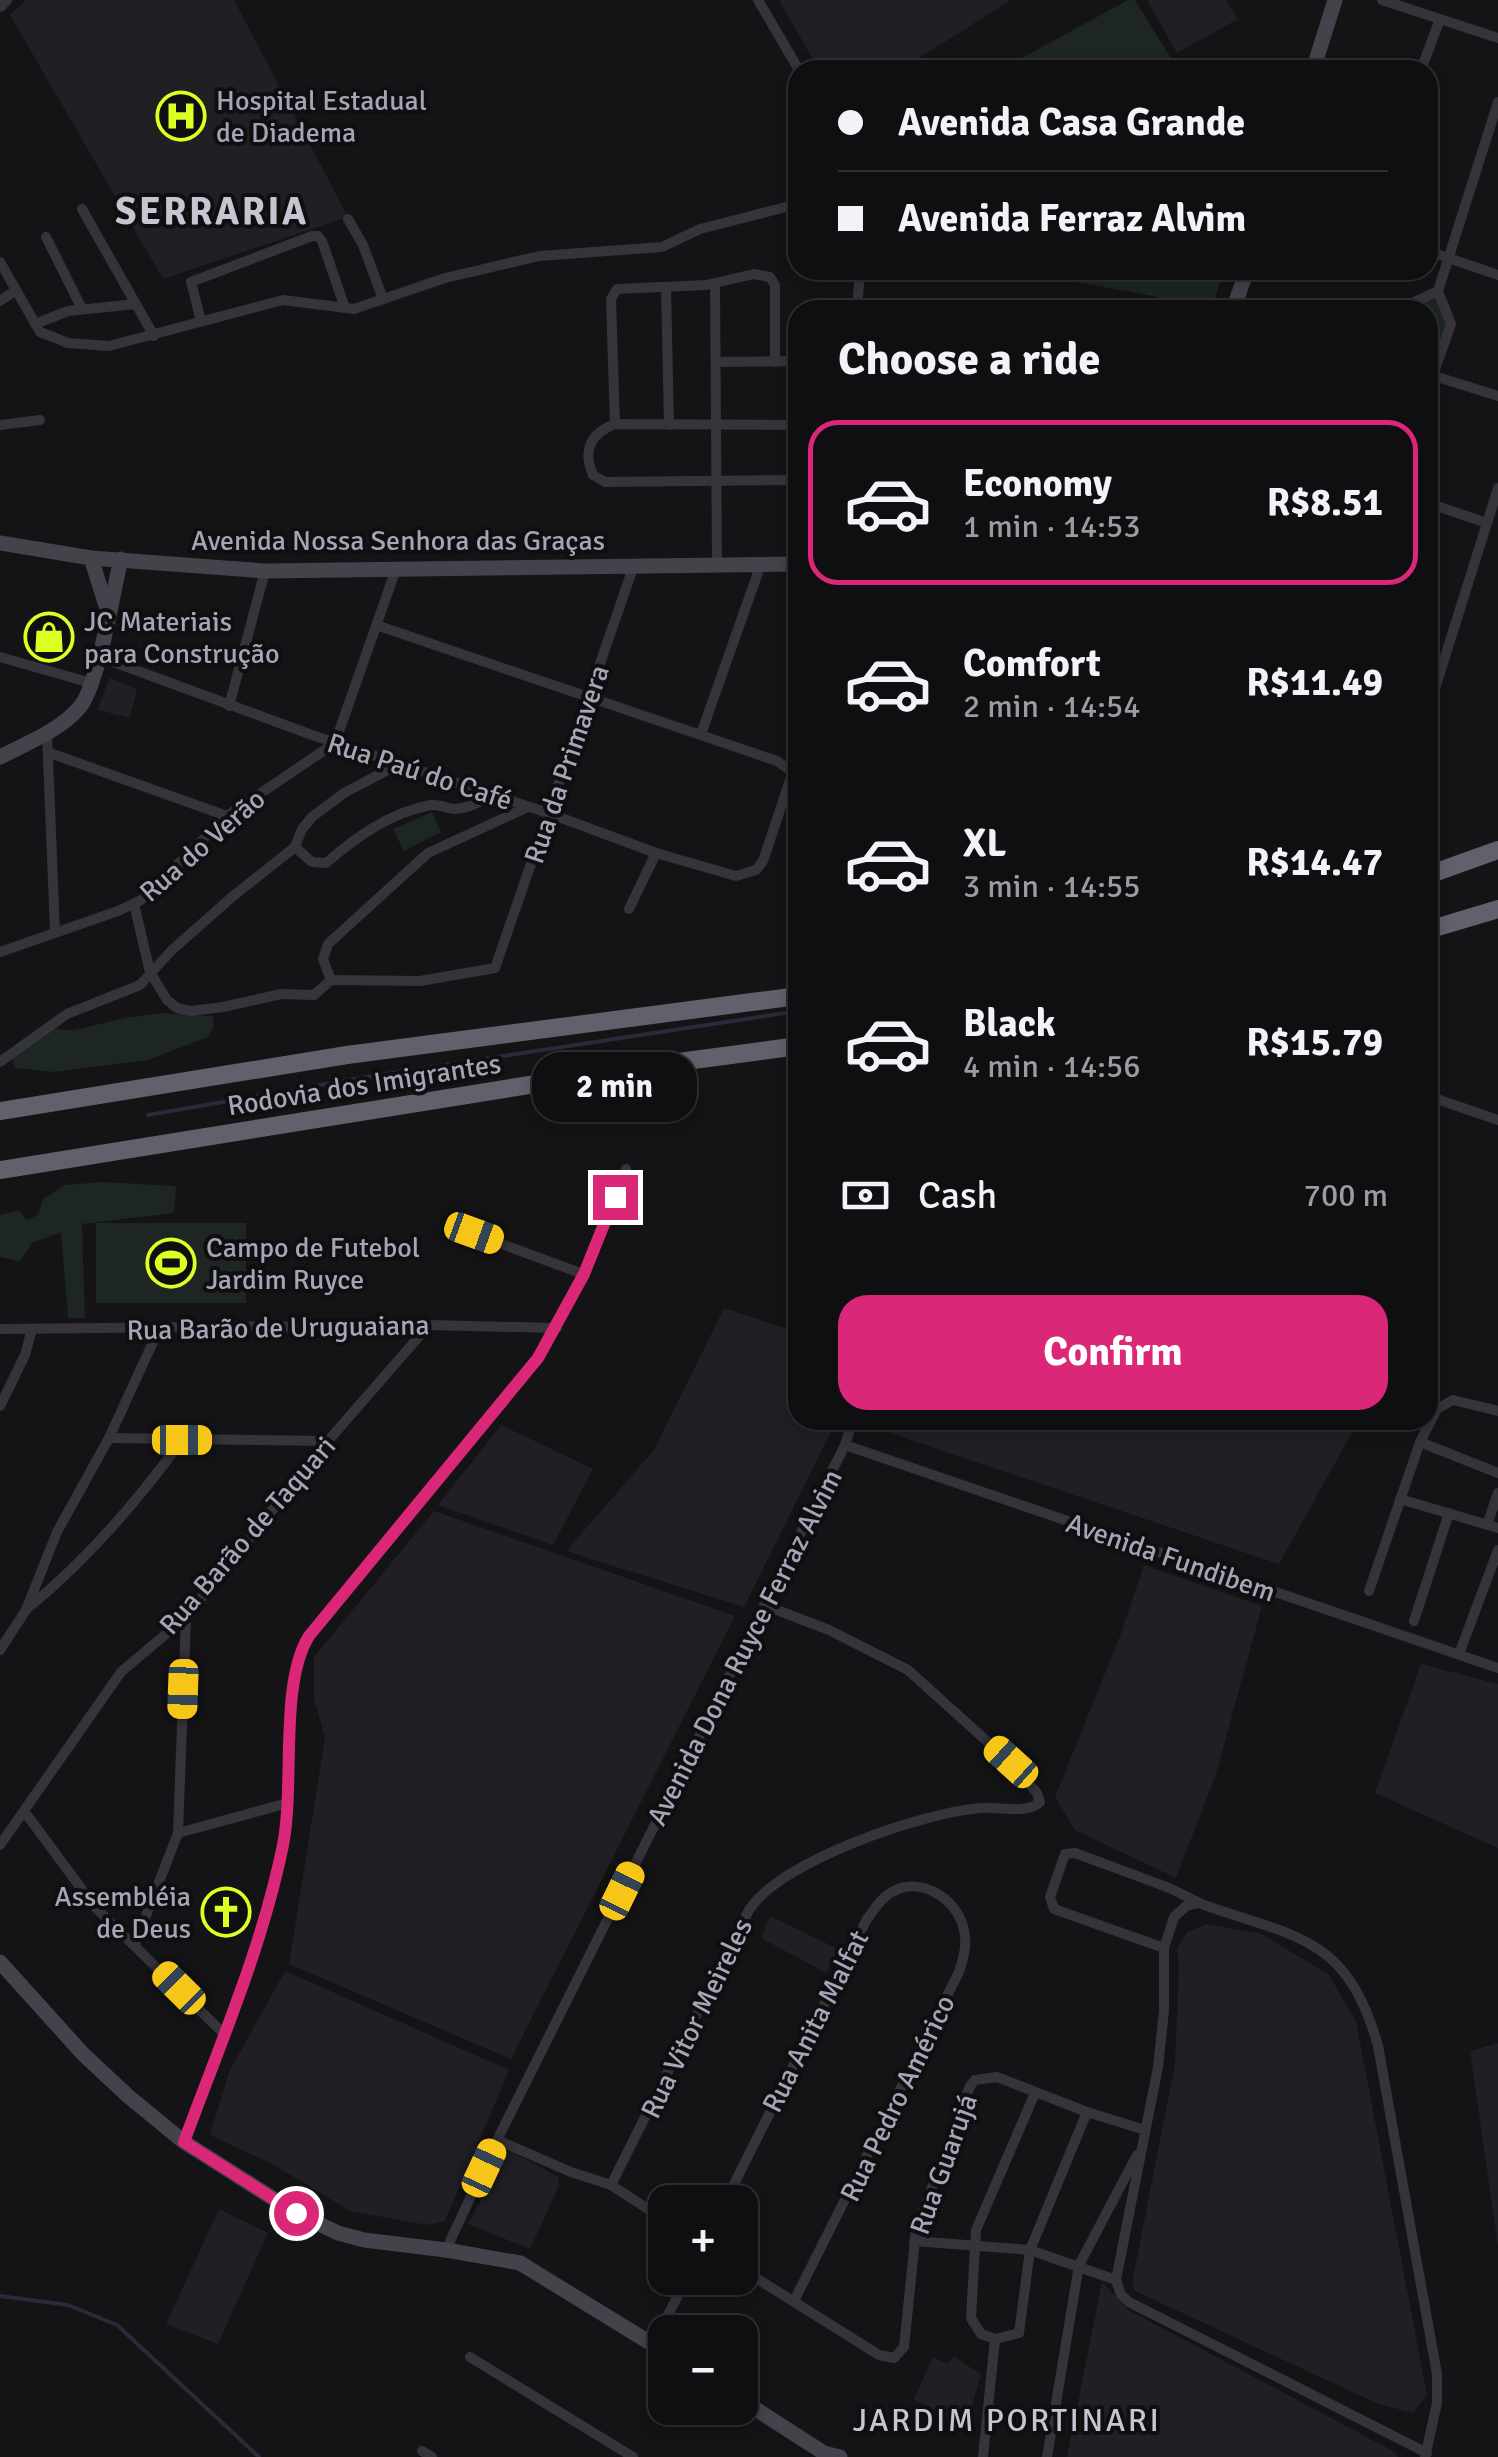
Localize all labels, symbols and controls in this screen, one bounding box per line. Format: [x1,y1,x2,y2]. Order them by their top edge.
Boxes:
place label: Hospital Estadual de Diadema [216,84,427,150]
hospital icon: Hospital Estadual de Diadema [155,90,207,142]
text: Avenida Casa Grande [898,99,1245,146]
district label: SERRARIA [115,188,309,235]
text: Avenida Ferraz Alvim [898,195,1246,242]
text: Choose a ride [838,332,1101,387]
icon: car [843,458,933,548]
text: Economy [963,460,1112,507]
text: R$8.51 [1267,479,1383,526]
text: 1 min · 14:53 [963,507,1141,546]
street label: Avenida Nossa Senhora das Graças [191,524,605,558]
place label: JC Materiais para Construção [84,605,279,671]
shop icon: JC Materiais para Construção [23,611,75,663]
icon: car [843,638,933,728]
text: Comfort [963,640,1101,687]
text: R$11.49 [1246,659,1383,706]
street label: Rua da Primavera [517,661,617,868]
text: 2 min · 14:54 [963,687,1141,726]
street label: Rua Paú do Café [323,726,516,818]
street label: Rua do Verão [133,782,272,909]
icon: car [843,818,933,908]
text: XL [963,820,1006,867]
text: R$14.47 [1246,839,1383,886]
text: 3 min · 14:55 [963,867,1141,906]
icon: car [843,998,933,1088]
text: Black [963,1000,1056,1047]
text: R$15.79 [1246,1019,1383,1066]
street label: Rodovia dos Imigrantes [225,1047,503,1123]
text: 4 min · 14:56 [963,1047,1141,1086]
callout: 2 min [532,1052,698,1122]
text: 2 min [576,1067,653,1106]
icon: cash [838,1168,893,1223]
text: Cash [918,1172,997,1219]
route end [593,1175,638,1220]
text: 700 m [1304,1176,1388,1215]
car [441,1209,507,1257]
place label: Campo de Futebol Jardim Ruyce [206,1231,420,1297]
sports icon: Campo de Futebol Jardim Ruyce [145,1237,197,1289]
button: Confirm [838,1295,1388,1410]
street label: Rua Barão de Uruguaiana [126,1308,430,1348]
car [152,1425,212,1455]
street label: Rua Barão de Taquari [152,1430,343,1642]
street label: Avenida Dona Ruyce Ferraz Alvim [640,1464,850,1831]
street label: Avenida Fundibem [1062,1506,1280,1610]
car [167,1658,199,1720]
car [979,1731,1043,1793]
car [595,1857,649,1925]
place label: Assembléia de Deus [55,1880,191,1946]
church icon: Assembléia de Deus [200,1886,252,1938]
street label: Rua Vitor Meireles [634,1913,760,2124]
street label: Rua Anita Malfat [755,1925,876,2118]
car [147,1956,211,2020]
street label: Rua Pedro Américo [833,1990,963,2207]
street label: Rua Guarujá [903,2090,985,2239]
car [458,2134,510,2202]
map controls [648,2185,758,2425]
button: + [648,2185,758,2295]
route start [274,2191,319,2236]
button: − [648,2315,758,2425]
district label: JARDIM PORTINARI [853,2401,1161,2440]

